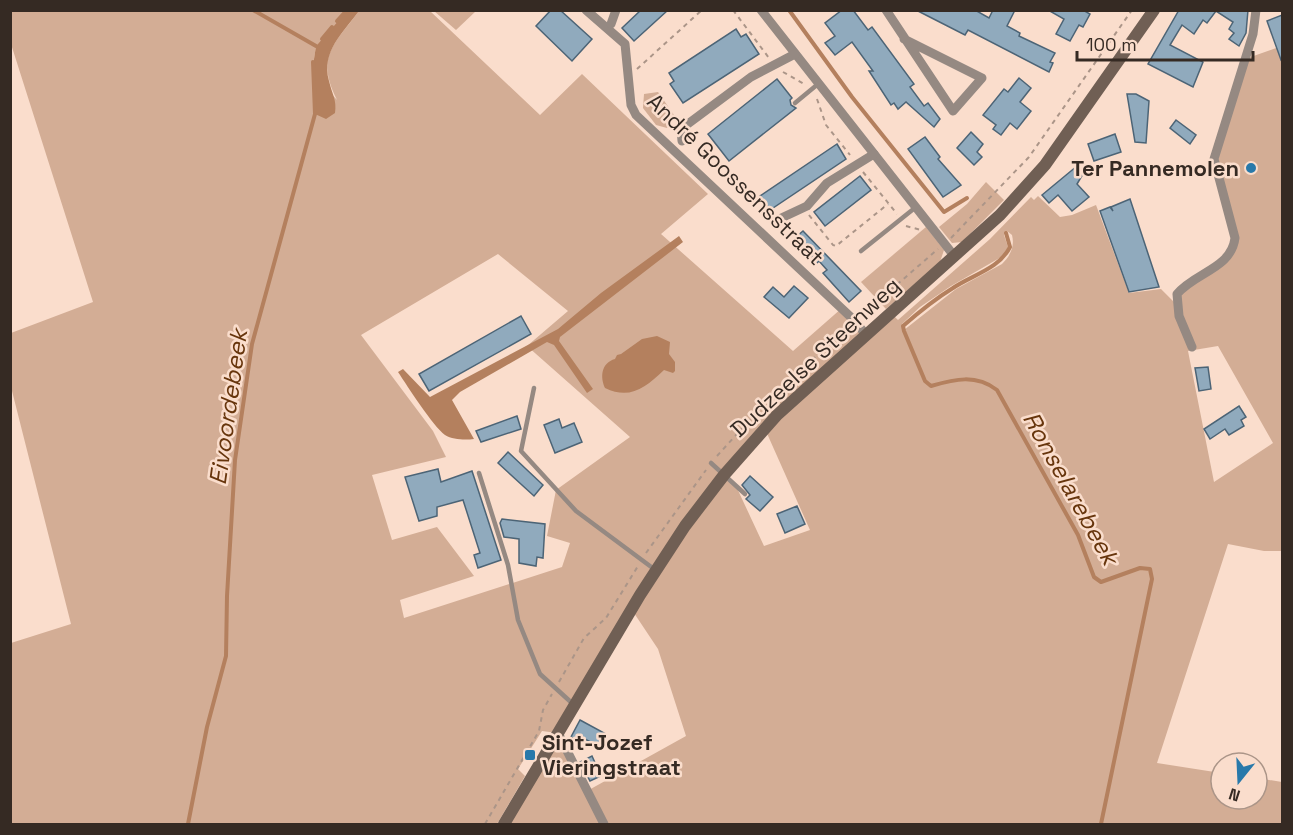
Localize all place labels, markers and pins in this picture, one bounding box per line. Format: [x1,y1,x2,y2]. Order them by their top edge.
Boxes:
place label: Ter Pannemolen [1071,154,1239,182]
marker: Ter Pannemolen [1244,161,1258,175]
place label: Sint-Jozef Vieringstraat [542,728,681,781]
marker: Sint-Jozef Vieringstraat [523,748,537,762]

